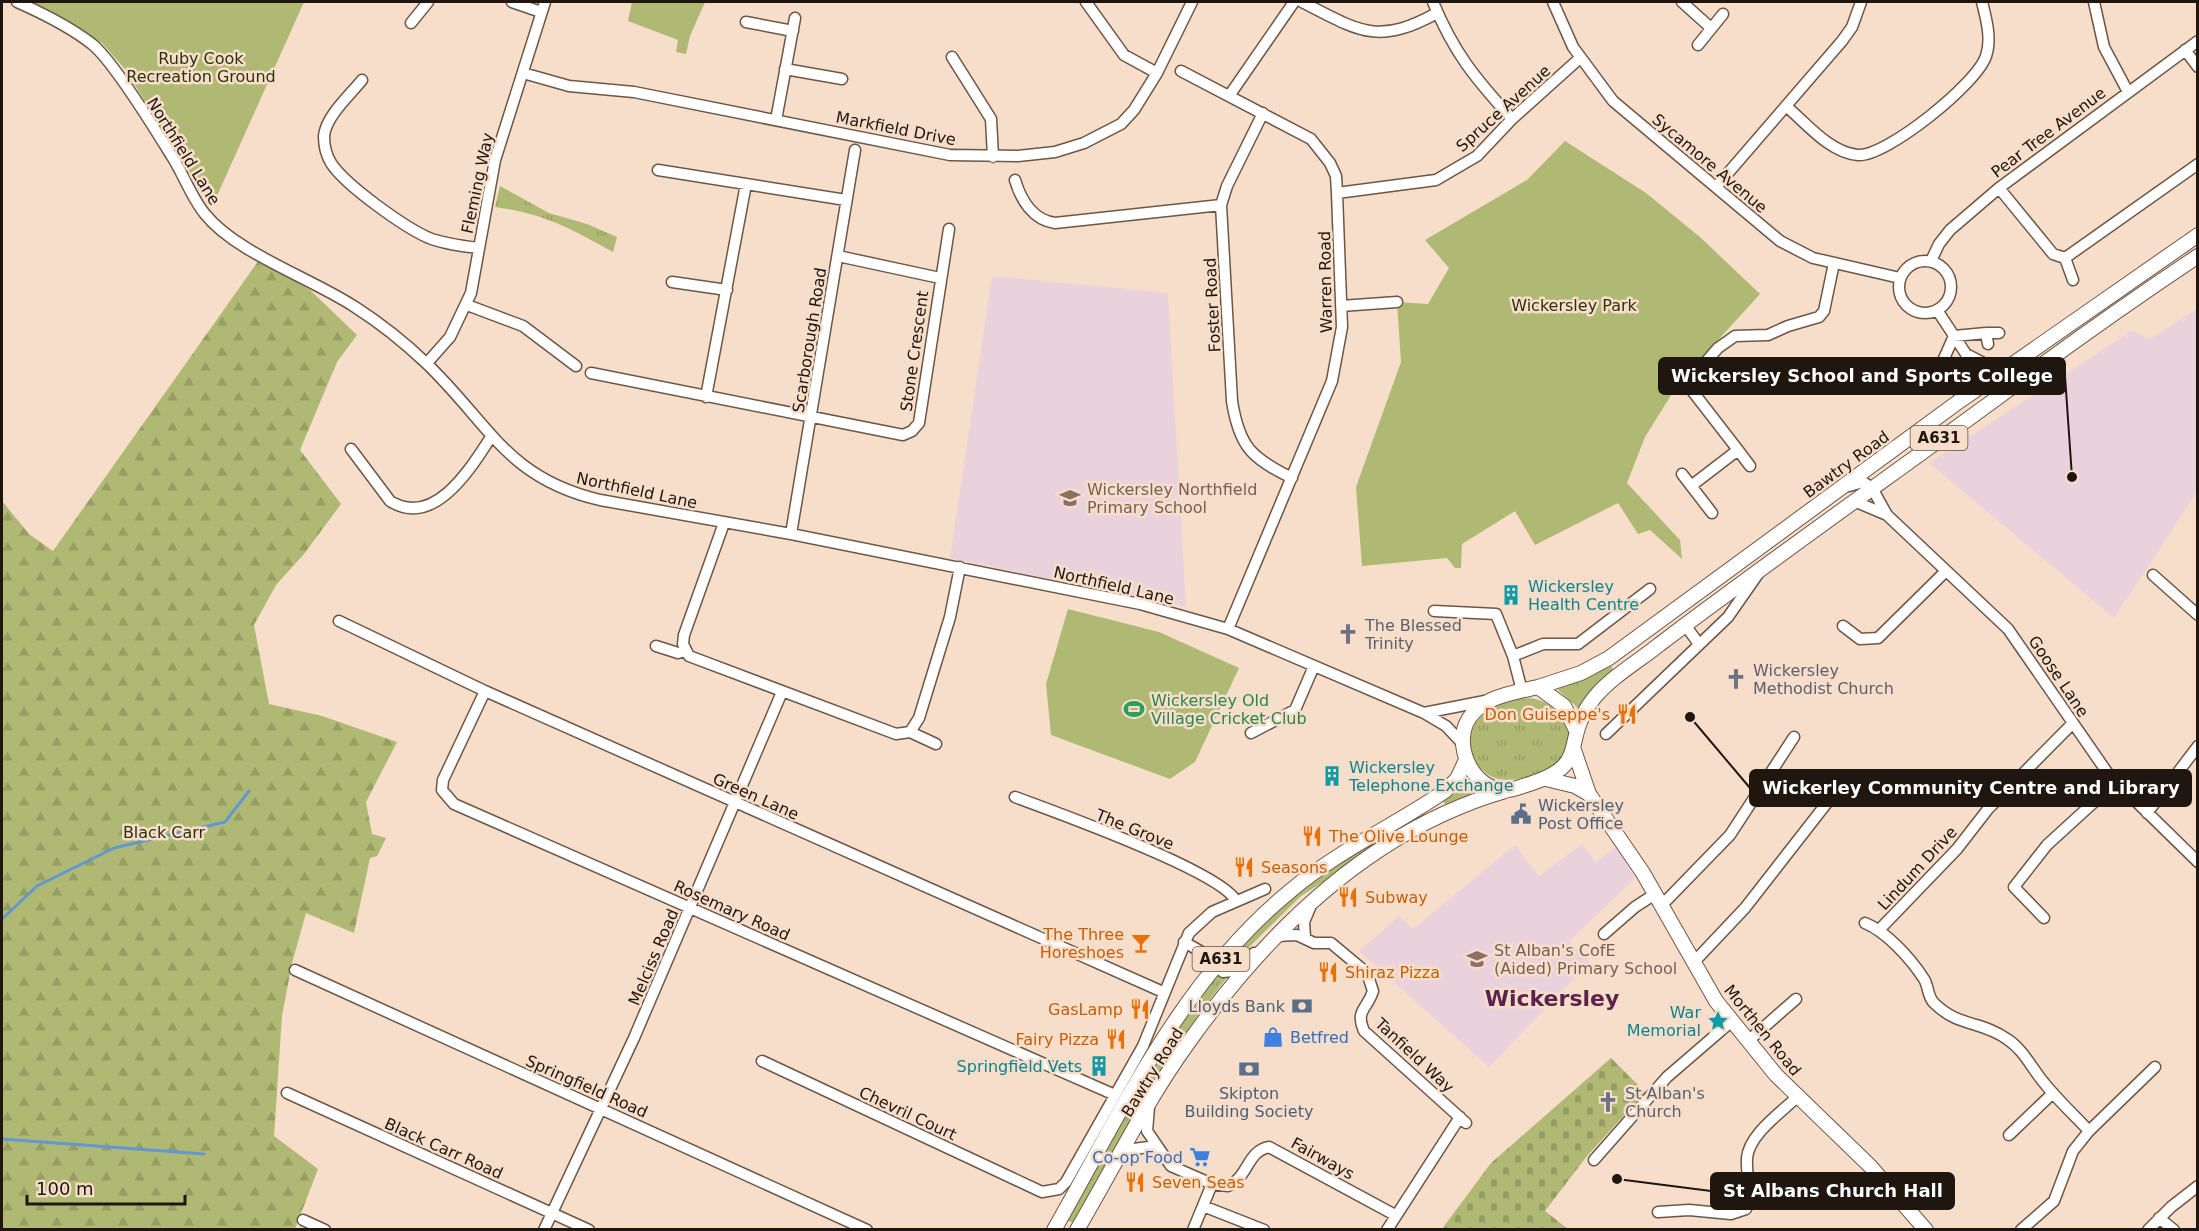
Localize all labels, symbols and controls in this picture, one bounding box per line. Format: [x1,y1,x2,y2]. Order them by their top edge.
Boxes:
park label: Ruby Cook Recreation Ground [126,49,276,86]
street label: Spruce Avenue [1452,61,1554,156]
street label: Pear Tree Avenue [1987,83,2109,182]
street label: Northfield Lane [143,94,224,208]
street label: Markfield Drive [834,108,957,149]
street label: Sycamore Avenue [1648,110,1771,217]
street label: Fleming Way [457,131,497,235]
street label: Warren Road [1315,231,1336,333]
street label: Foster Road [1201,257,1224,353]
street label: Scarborough Road [789,266,830,414]
street label: Stone Crescent [897,289,932,413]
park label: Wickersley Park [1511,296,1638,315]
callout: Wickersley School and Sports College [1659,358,2065,394]
text: Wickersley School and Sports College [1671,365,2053,386]
road number: A631 [1910,426,1968,450]
street label: Bawtry Road [1800,427,1893,502]
street label: Northfield Lane [575,468,699,513]
place label: Wickersley Northfield Primary School [1087,480,1257,517]
school or university icon: Wickersley Northfield Primary School [1058,486,1082,510]
street label: Northfield Lane [1052,562,1176,609]
place label: Wickersley Health Centre [1528,577,1639,614]
building icon: Wickersley Health Centre [1499,583,1523,607]
place label: The Blessed Trinity [1364,616,1462,653]
church icon: The Blessed Trinity [1336,622,1360,646]
street label: Goose Lane [2024,632,2093,721]
place label: Wickersley Methodist Church [1753,661,1894,698]
church icon: Wickersley Methodist Church [1724,667,1748,691]
place label: Wickersley Old Village Cricket Club [1151,691,1307,728]
sports icon: Wickersley Old Village Cricket Club [1122,697,1146,721]
restaurant icon: Don Guiseppe's [1615,702,1639,726]
place label: Don Guiseppe's [1485,705,1610,724]
place label: Wickersley Telephone Exchange [1348,758,1514,795]
building icon: Wickersley Telephone Exchange [1320,764,1344,788]
street label: Green Lane [710,769,802,824]
callout: Wickerley Community Centre and Library [1750,770,2191,806]
text: Wickerley Community Centre and Library [1762,777,2180,798]
place label: Wickersley Post Office [1538,796,1624,833]
public building icon: Wickersley Post Office [1509,802,1533,826]
street label: The Grove [1092,805,1177,854]
park label: Black Carr [123,823,206,842]
street label: Lindum Drive [1874,823,1961,914]
restaurant icon: The Olive Lounge [1300,824,1324,848]
place label: The Olive Lounge [1328,827,1468,846]
restaurant icon: Seasons [1232,855,1256,879]
place label: Seasons [1261,858,1327,877]
street label: Rosemary Road [671,876,793,945]
restaurant icon: Subway [1336,885,1360,909]
place label: Subway [1365,888,1428,907]
street label: Melciss Road [625,906,682,1008]
place label: The Three Horeshoes [1040,925,1124,962]
bar icon: The Three Horeshoes [1129,931,1153,955]
place label: St Alban's CofE (Aided) Primary School [1494,941,1677,978]
road number: A631 [1192,947,1250,971]
school or university icon: St Alban's CofE (Aided) Primary School [1465,947,1489,971]
restaurant icon: Shiraz Pizza [1316,960,1340,984]
place label: Shiraz Pizza [1345,963,1440,982]
street label: Morthen Road [1720,981,1805,1080]
district label: Wickersley [1485,986,1619,1011]
bank icon: Lloyds Bank [1290,994,1314,1018]
restaurant icon: GasLamp [1128,997,1152,1021]
place label: Lloyds Bank [1189,997,1286,1016]
place label: GasLamp [1048,1000,1123,1019]
place label: War Memorial [1627,1003,1701,1040]
place icon: War Memorial [1706,1009,1730,1033]
street label: Tanfield Way [1371,1013,1458,1097]
street label: Bawtry Road [1117,1024,1187,1120]
shop icon: Betfred [1261,1025,1285,1049]
restaurant icon: Fairy Pizza [1104,1027,1128,1051]
place label: Betfred [1290,1028,1349,1047]
place label: Fairy Pizza [1016,1030,1099,1049]
street label: Springfield Road [523,1051,651,1122]
building icon: Springfield Vets [1087,1054,1111,1078]
place label: Springfield Vets [957,1057,1082,1076]
bank icon: Skipton Building Society [1237,1057,1261,1081]
street label: Chevril Court [856,1083,959,1144]
place label: Skipton Building Society [1185,1084,1313,1121]
place label: St Alban's Church [1625,1084,1705,1121]
church icon: St Alban's Church [1596,1090,1620,1114]
street label: Black Carr Road [382,1114,506,1183]
street label: Fairways [1288,1133,1358,1184]
supermarket icon: Co-op Food [1188,1145,1212,1169]
place label: Co-op Food [1092,1148,1183,1167]
scale bar [27,1168,184,1206]
restaurant icon: Seven Seas [1123,1170,1147,1194]
place label: Seven Seas [1152,1173,1245,1192]
callout: St Albans Church Hall [1711,1173,1954,1209]
text: 100 m [36,1178,94,1199]
text: St Albans Church Hall [1723,1180,1943,1201]

